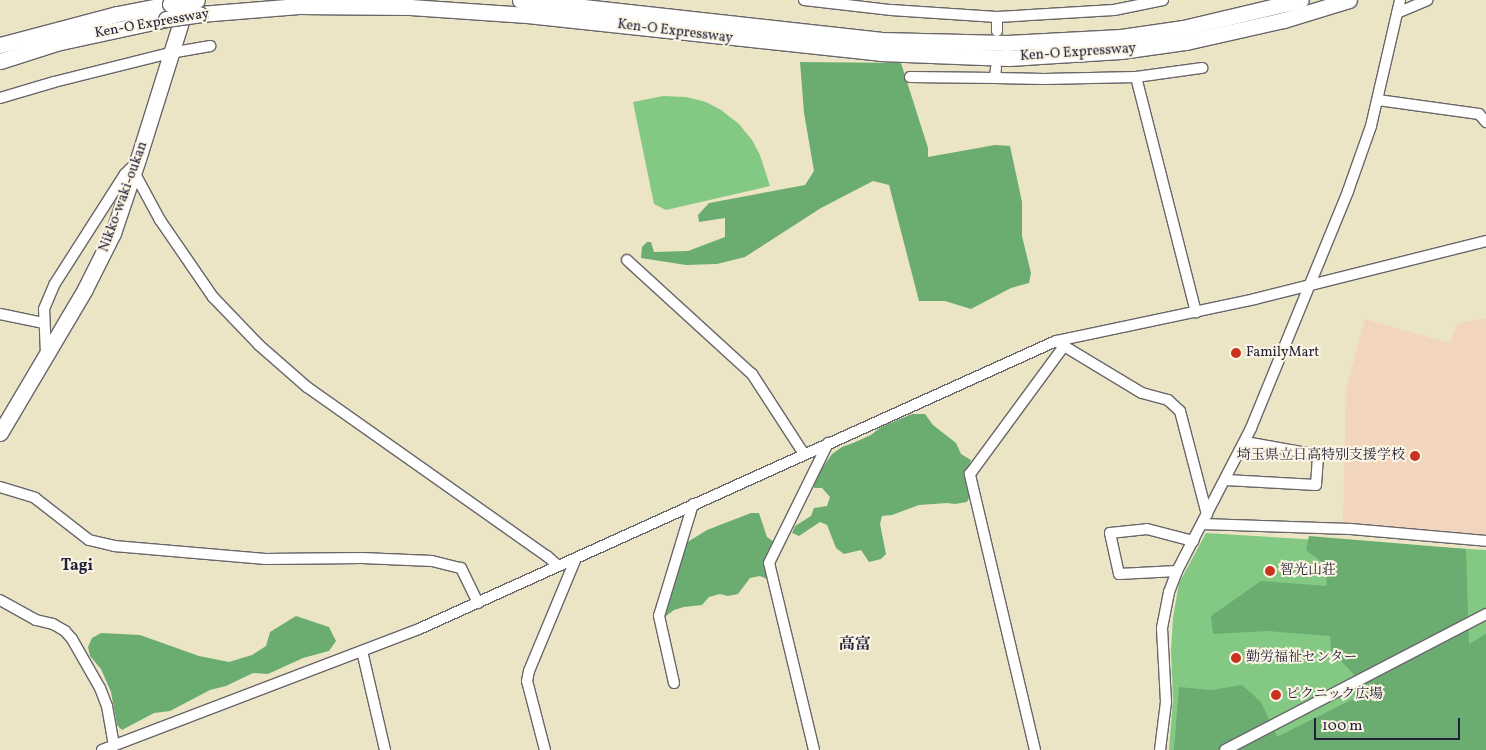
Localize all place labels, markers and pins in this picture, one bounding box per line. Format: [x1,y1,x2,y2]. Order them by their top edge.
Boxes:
place label: FamilyMart [1246,345,1319,361]
marker: FamilyMart [1230,347,1242,359]
place label: 埼玉県立日高特別支援学校 [1237,448,1405,464]
marker: 埼玉県立日高特別支援学校 [1409,450,1421,462]
place label: 智光山荘 [1280,563,1336,579]
marker: 智光山荘 [1264,565,1276,577]
place label: 勤労福祉センター [1246,650,1358,666]
marker: 勤労福祉センター [1230,652,1242,664]
place label: ピクニック広場 [1286,687,1384,703]
marker: ピクニック広場 [1270,689,1282,701]

